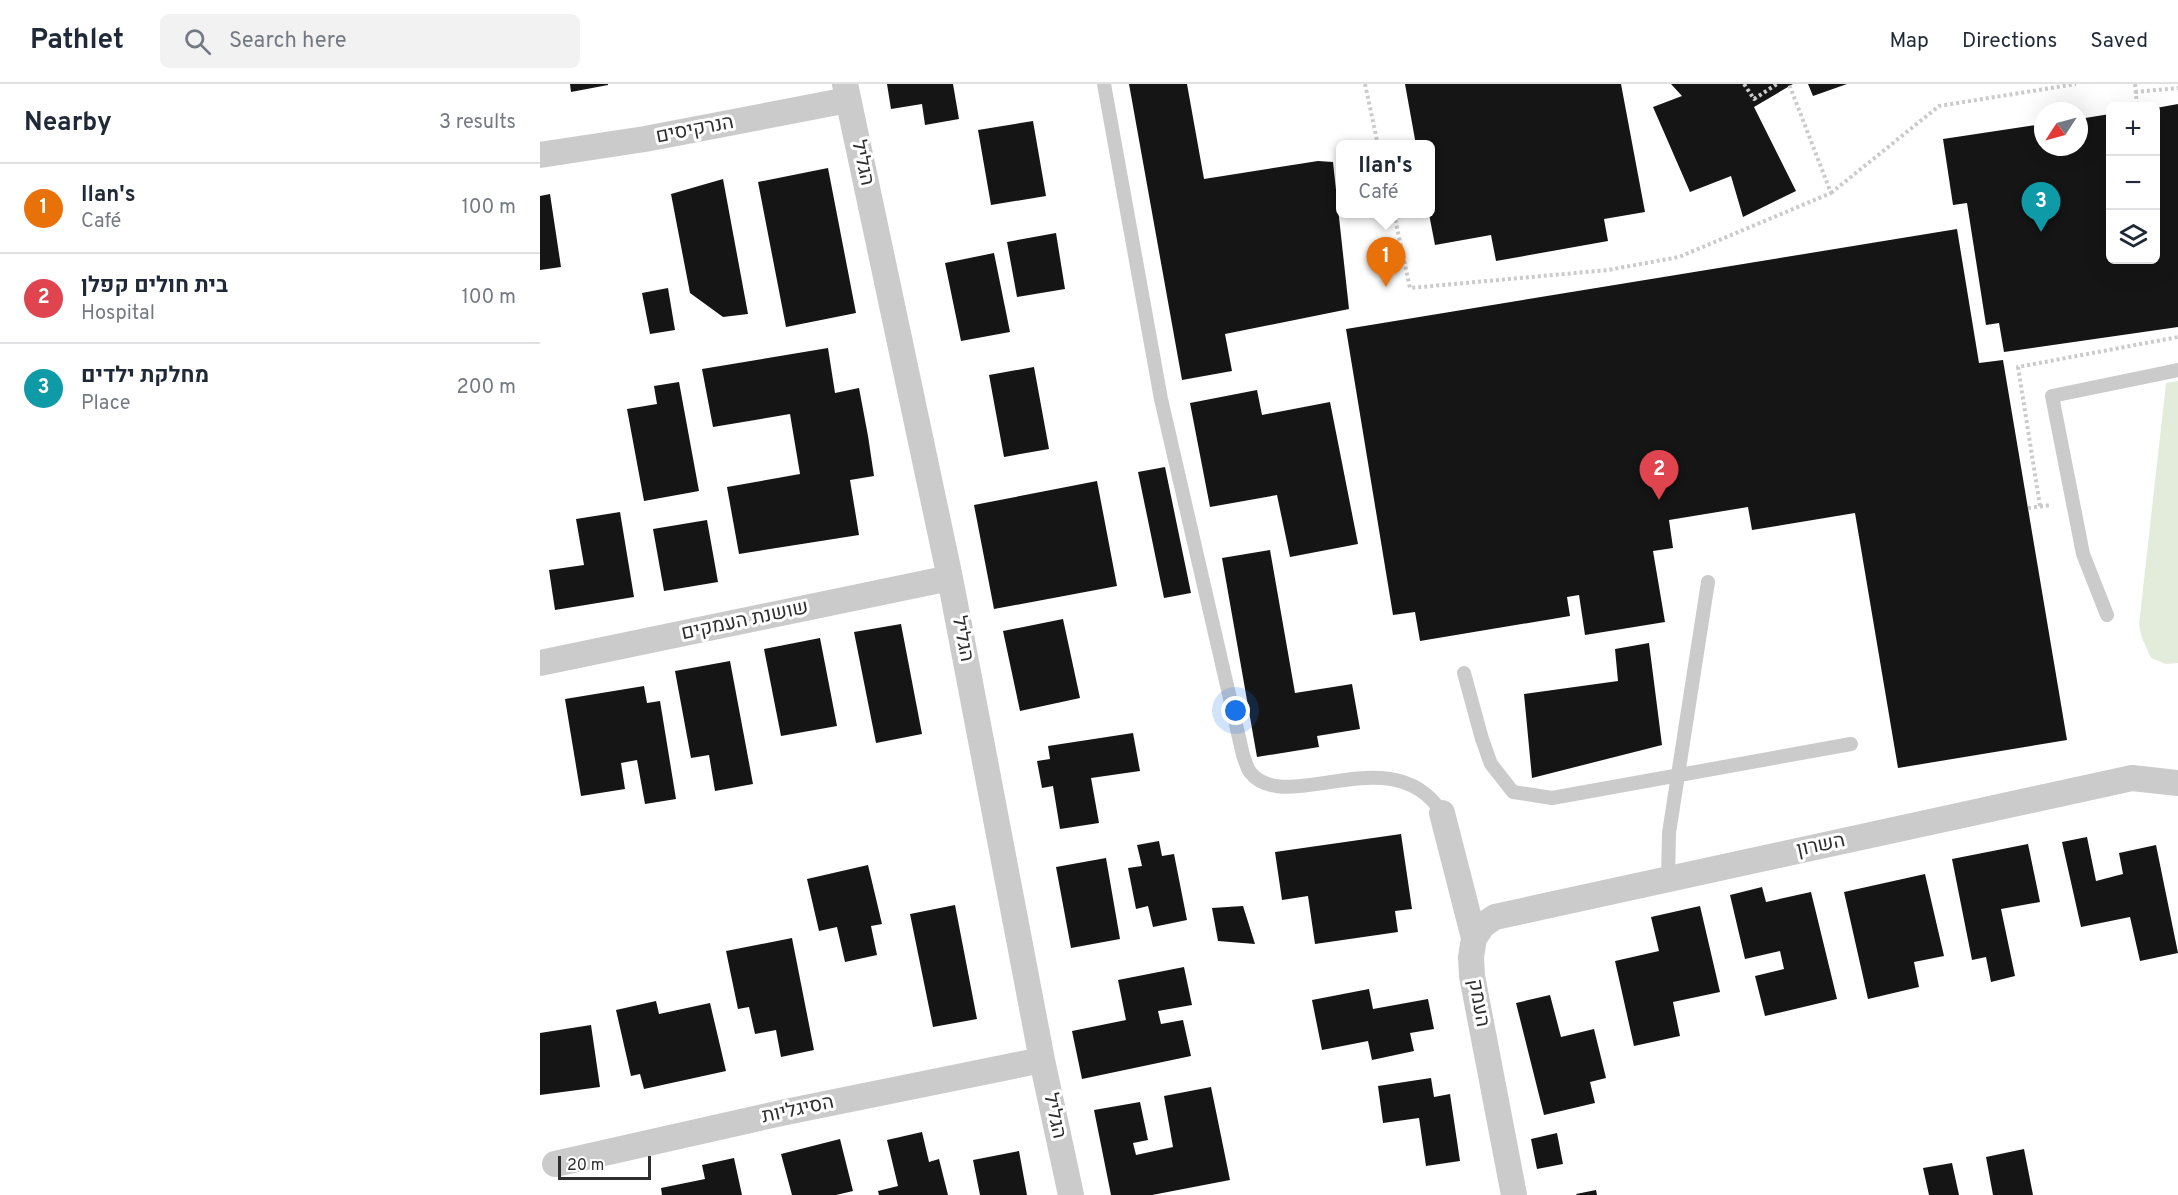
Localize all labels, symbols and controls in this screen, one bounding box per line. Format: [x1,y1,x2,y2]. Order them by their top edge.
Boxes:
search box [160,14,580,68]
text: Pathlet [30,23,124,59]
icon: search [181,25,214,58]
text: Search here [229,28,347,55]
text: Map [1889,28,1929,55]
text: Directions [1962,28,2057,55]
text: Saved [2090,28,2148,55]
north arrow [2034,102,2088,156]
map controls [2106,102,2160,264]
button: + [2106,102,2160,156]
text: Nearby [24,107,112,140]
text: 3 results [439,110,516,136]
street label: הנרקיסים [654,110,736,150]
street label: הגליל [844,138,880,188]
popup [1336,140,1435,218]
text: Ilan's [1358,153,1413,180]
button: − [2106,156,2160,210]
text: Café [1358,180,1399,206]
text: Ilan's [81,182,136,209]
pin: 3 [2022,182,2060,232]
text: 1 [40,195,48,221]
text: 100 m [461,195,516,221]
text: Café [81,209,121,235]
button: layers [2106,210,2160,264]
pin: 1 [1366,238,1406,287]
text: בית חולים קפלן [81,273,228,300]
text: 2 [37,285,50,311]
text: 100 m [461,285,516,311]
text: Hospital [81,301,155,327]
text: מחלקת ילדים [81,363,209,390]
text: 3 [38,375,50,401]
text: 200 m [457,375,516,401]
text: Place [81,391,131,417]
pin: 2 [1640,450,1678,500]
street label: שושנת העמקים [679,595,811,647]
street label: הגליל [945,614,979,664]
your location [1221,696,1250,725]
street label: השרון [1794,828,1848,864]
street label: העמק [1461,977,1495,1029]
street label: הסיגליות [760,1090,836,1130]
street label: הגליל [1036,1091,1072,1141]
scale bar [558,1153,651,1180]
text: 20 m [567,1156,604,1176]

